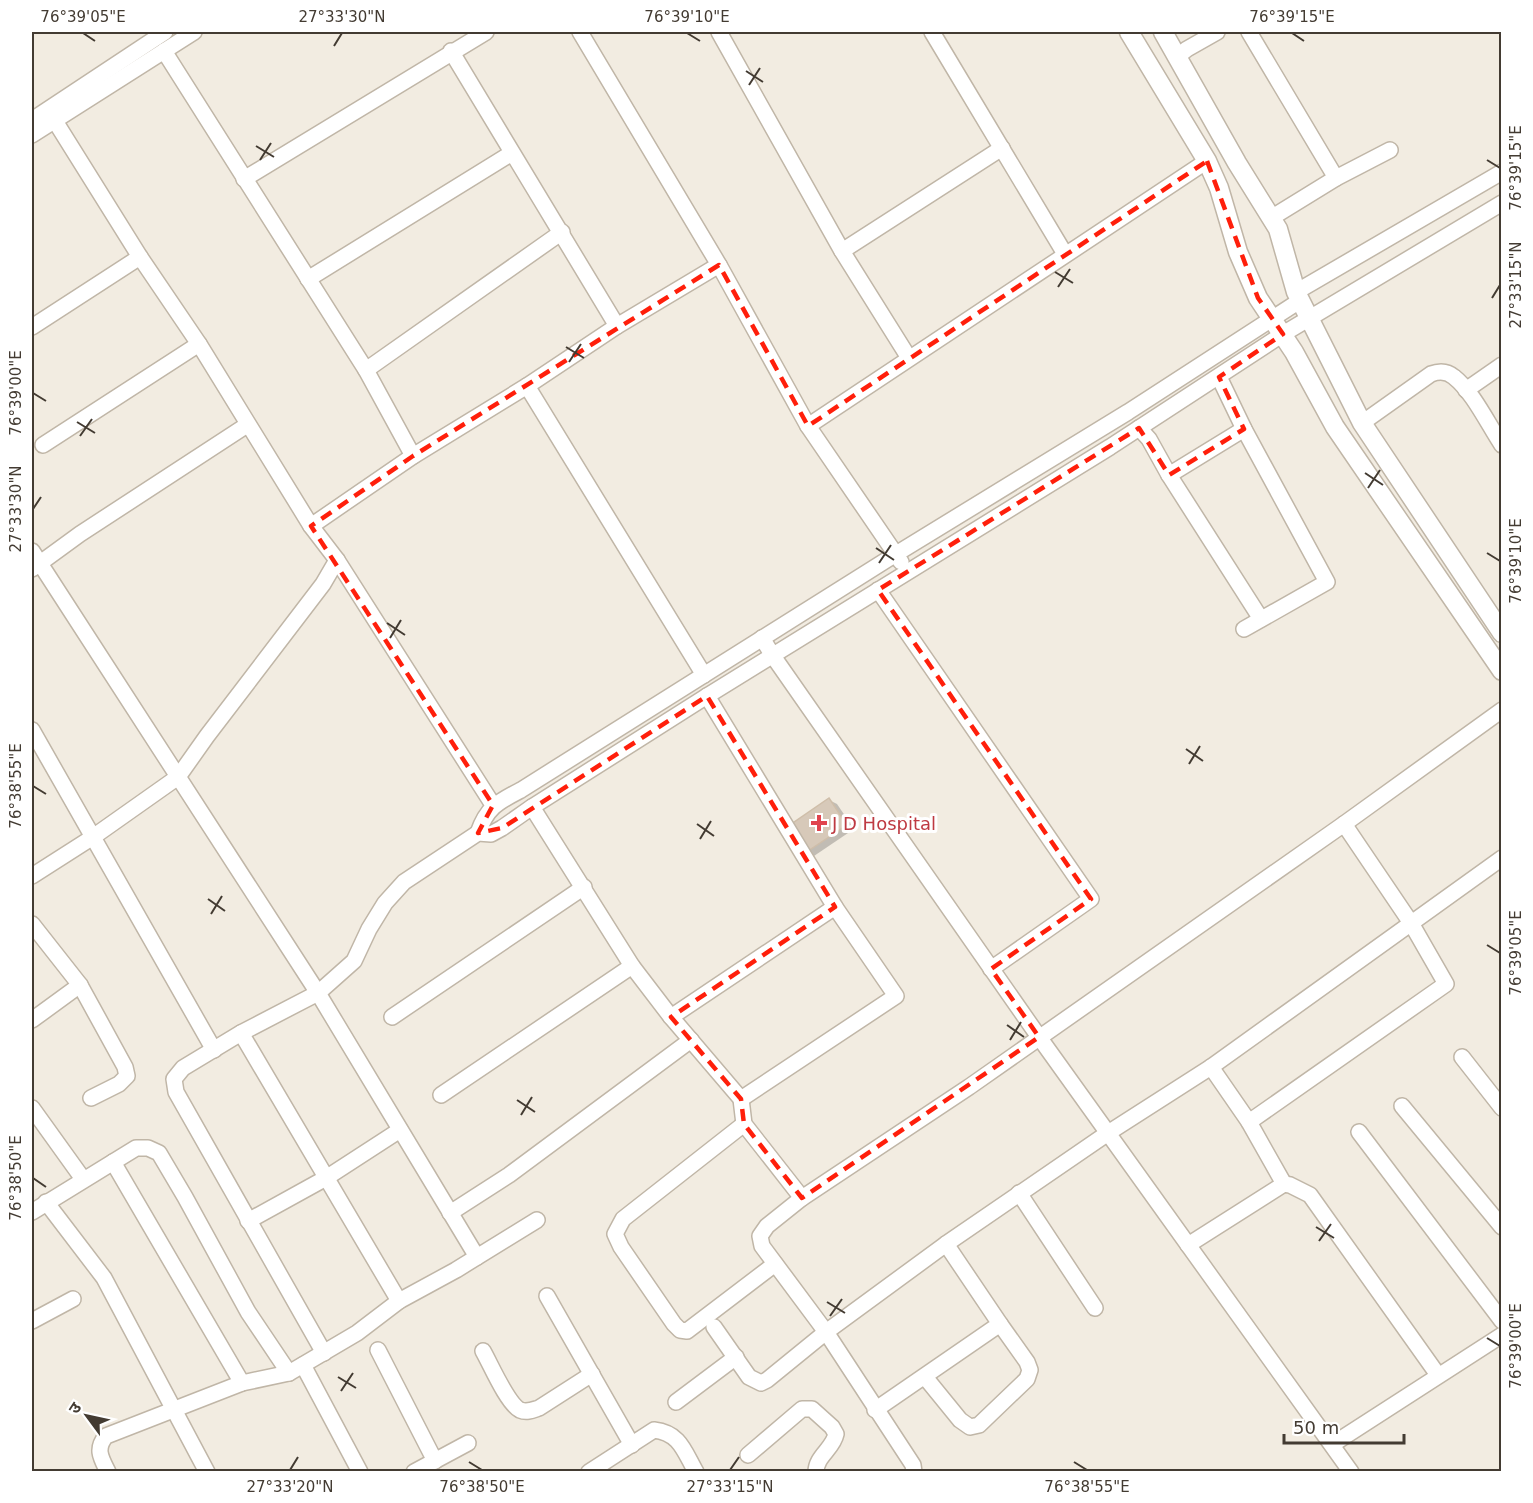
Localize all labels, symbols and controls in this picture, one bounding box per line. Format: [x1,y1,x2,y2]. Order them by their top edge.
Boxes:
text: 76°39'05"E [40,8,126,26]
text: 27°33'30"N [298,8,386,26]
text: 76°39'10"E [644,8,730,26]
text: 76°39'15"E [1249,8,1335,26]
text: 76°39'15"E [1507,125,1525,211]
text: 27°33'15"N [1507,241,1525,329]
text: 76°39'00"E [7,350,25,436]
text: 27°33'30"N [7,465,25,553]
text: 76°39'10"E [1507,518,1525,604]
text: 76°38'55"E [7,743,25,829]
place label: J D Hospital [831,813,936,834]
marker: J D Hospital [810,814,828,832]
text: 76°39'05"E [1507,910,1525,996]
text: 76°38'50"E [7,1135,25,1221]
text: 76°39'00"E [1507,1303,1525,1389]
north arrow [57,1386,117,1446]
text: उ [64,1398,86,1417]
scale bar [1284,1407,1404,1445]
text: 50 m [1293,1417,1339,1438]
text: 27°33'20"N [246,1478,334,1496]
text: 76°38'50"E [439,1478,525,1496]
text: 27°33'15"N [686,1478,774,1496]
text: 76°38'55"E [1044,1478,1130,1496]

